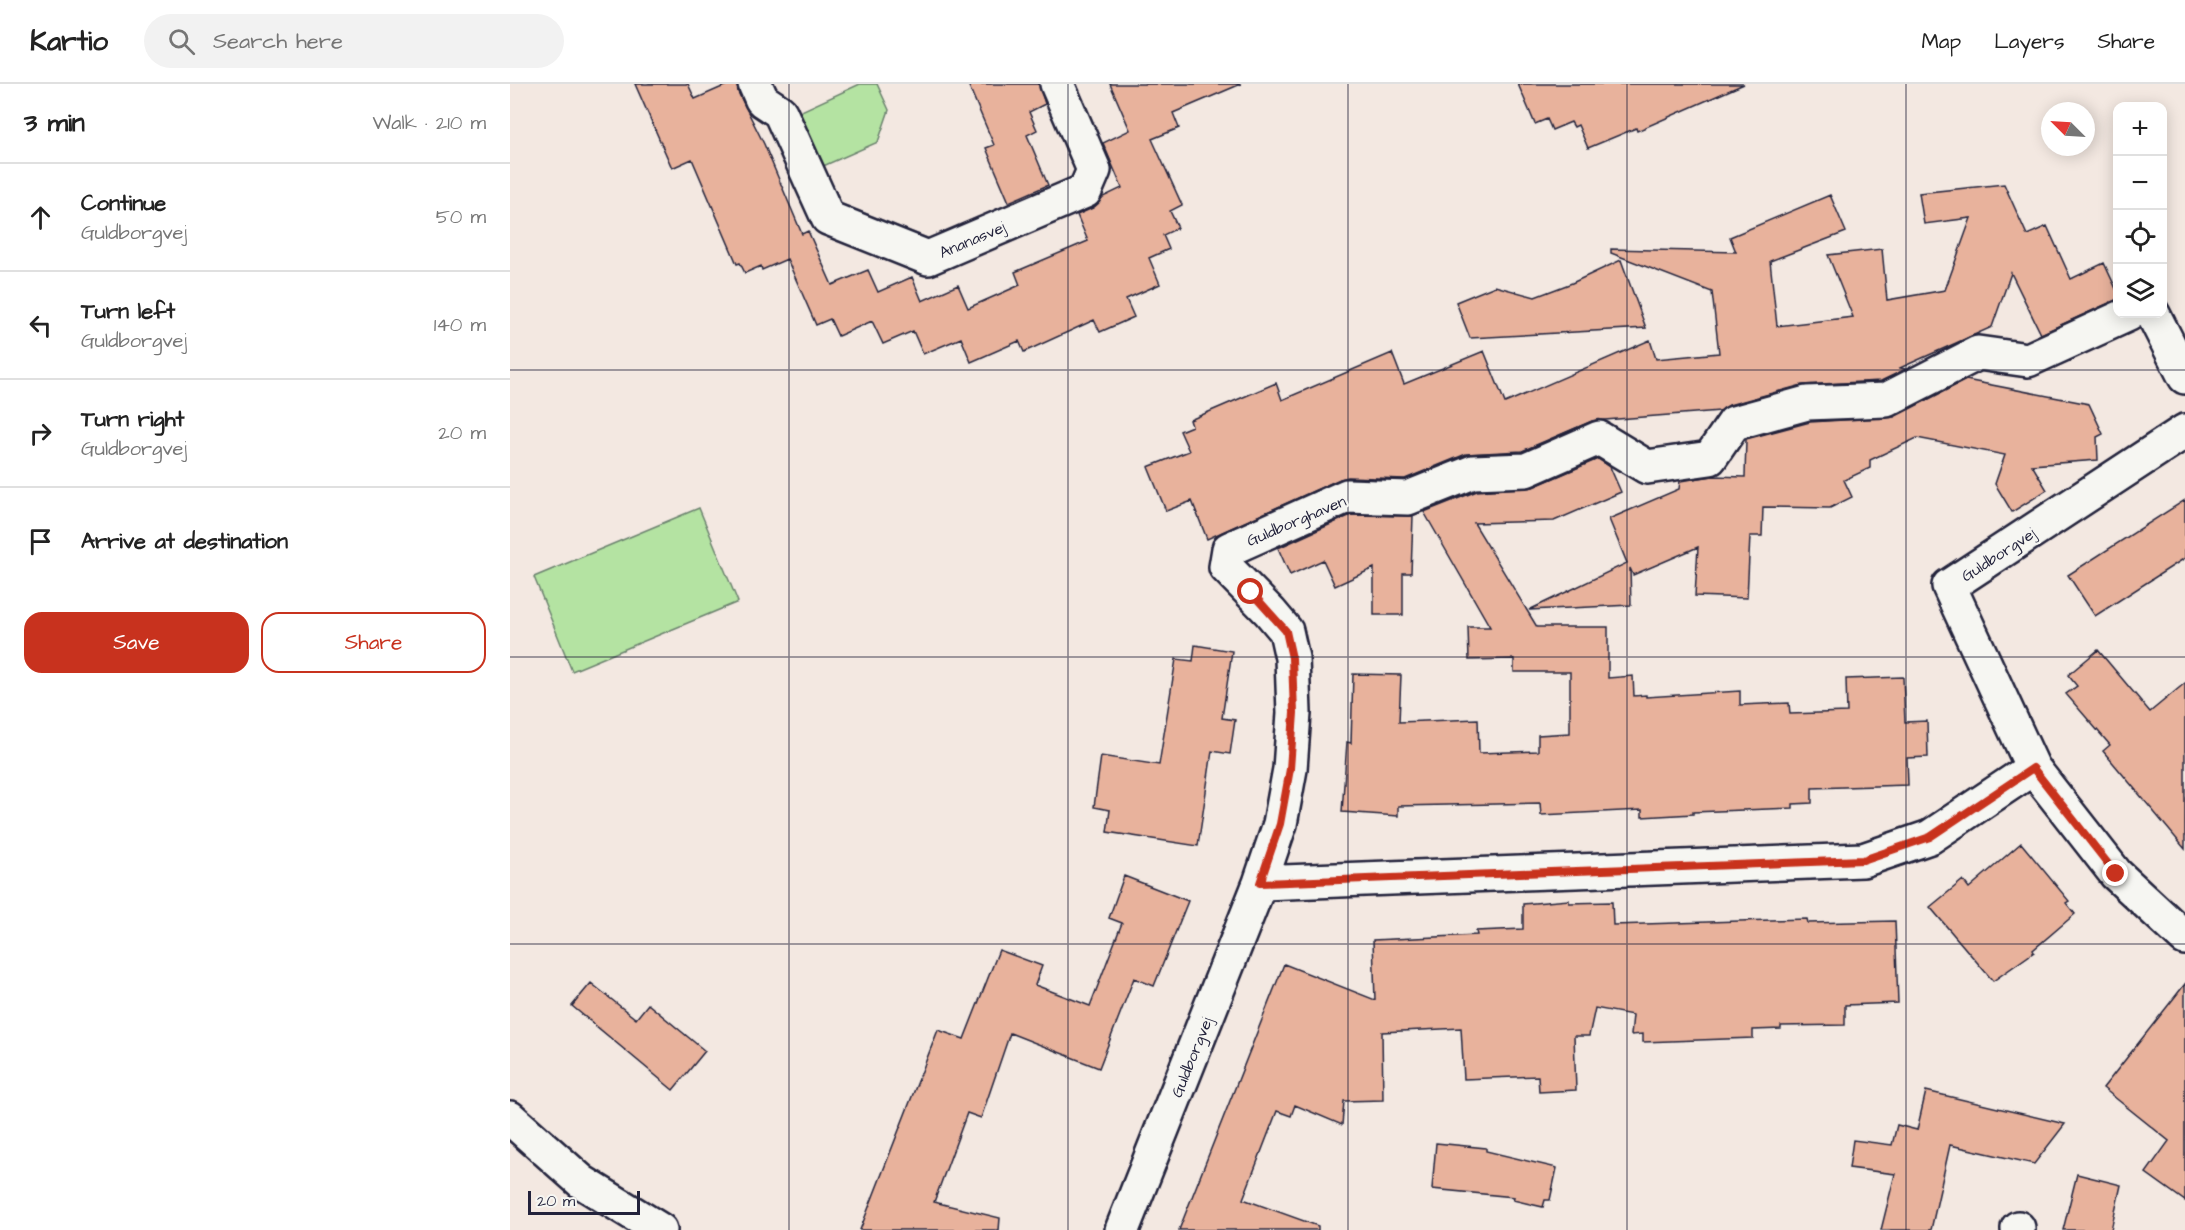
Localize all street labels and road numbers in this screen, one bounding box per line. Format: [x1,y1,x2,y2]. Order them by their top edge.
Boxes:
street label: Ananasvej [936,216,1009,264]
street label: Guldborghaven [1243,490,1350,553]
street label: Guldborgvej [1957,522,2041,588]
street label: Guldborgvej [1166,1014,1219,1101]

